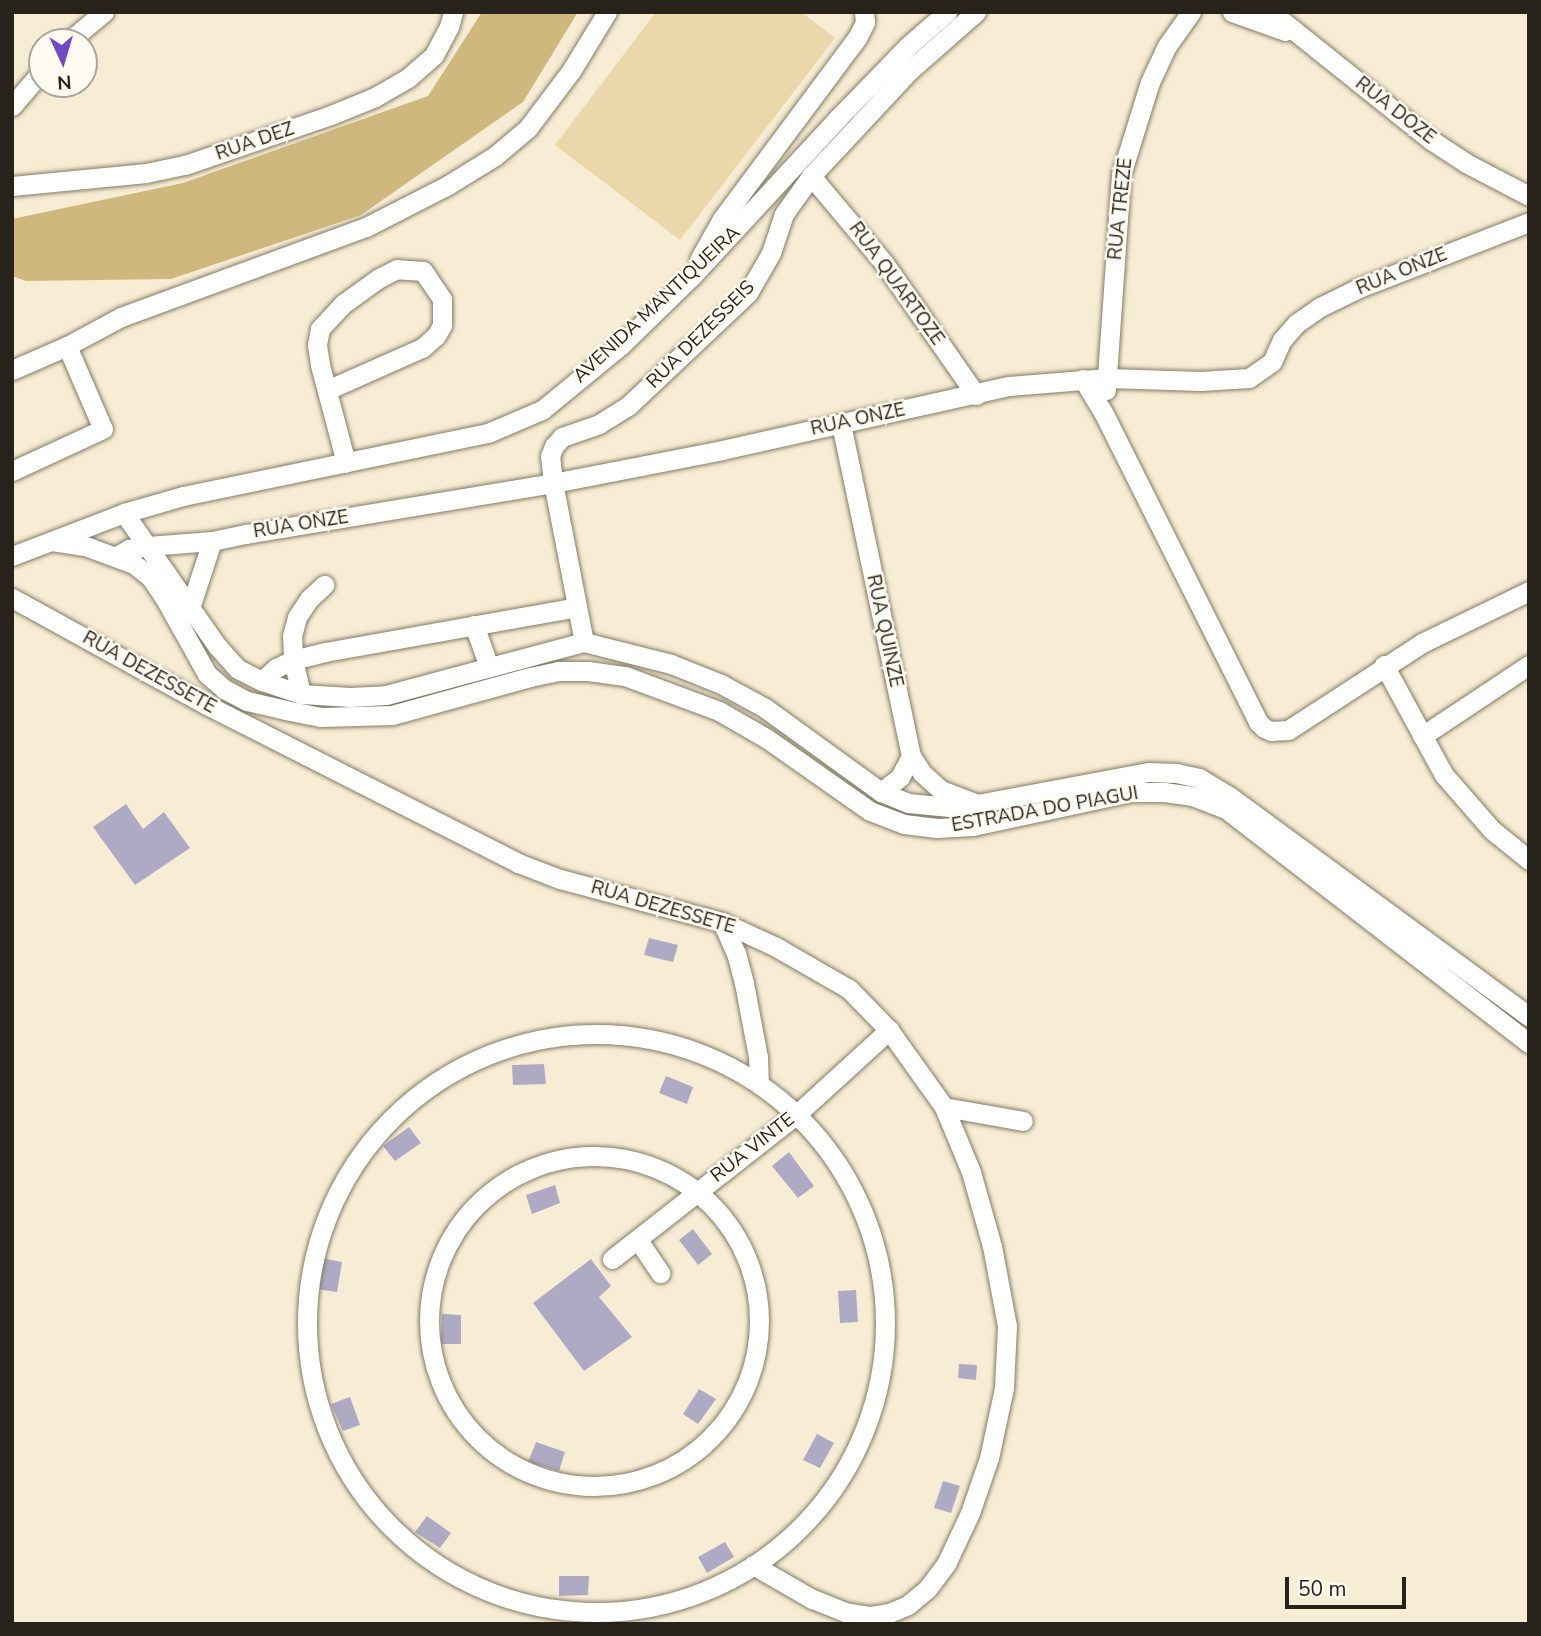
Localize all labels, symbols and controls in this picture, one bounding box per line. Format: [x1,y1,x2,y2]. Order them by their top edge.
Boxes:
north arrow [28,28,98,98]
text: N [56,68,72,95]
street label: RUA DOZE [1350,73,1440,149]
street label: RUA DEZ [213,118,297,166]
street label: RUA TREZE [1104,157,1138,261]
street label: RUA QUARTOZE [844,218,948,350]
street label: AVENIDA MANTIQUEIRA [569,222,745,388]
street label: RUA ONZE [1353,243,1451,301]
street label: RUA DEZESSEIS [642,276,760,394]
street label: RUA ONZE [809,399,907,441]
street label: RUA ONZE [252,506,350,544]
street label: RUA QUINZE [861,572,907,690]
street label: RUA DEZESSETE [78,627,220,719]
street label: ESTRADA DO PIAGUI [950,782,1140,838]
street label: RUA DEZESSETE [588,876,738,940]
street label: RUA VINTE [707,1108,799,1188]
scale bar [1289,1562,1410,1606]
text: 50 m [1298,1575,1347,1603]

